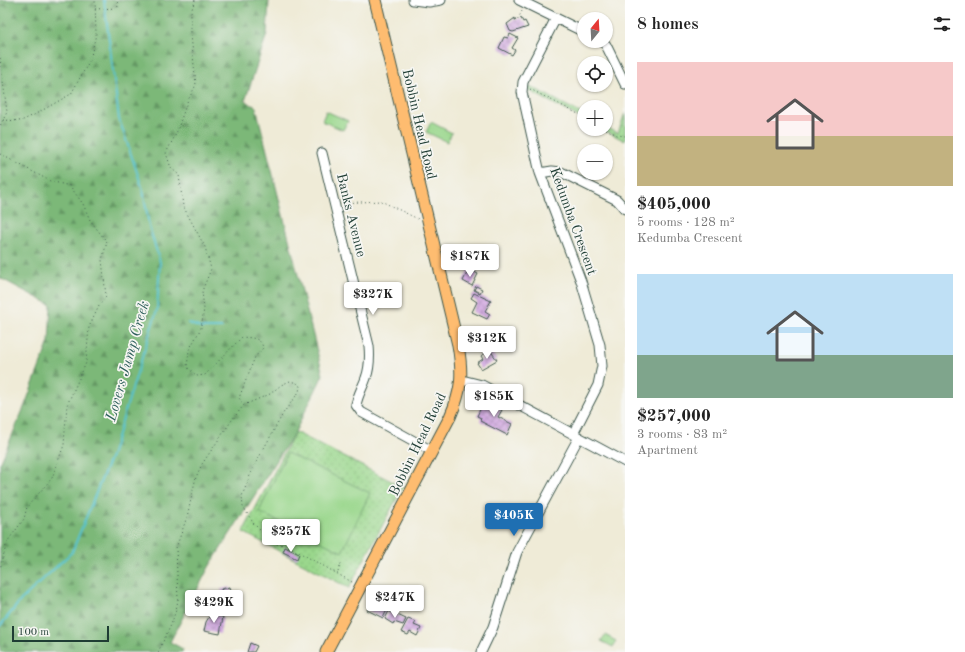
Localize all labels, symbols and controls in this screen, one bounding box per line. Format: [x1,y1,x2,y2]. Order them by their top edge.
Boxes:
north arrow [577,12,613,48]
map controls [577,12,613,180]
icon: filters [931,13,953,35]
text: 8 homes [637,16,699,33]
button: locate [577,56,613,92]
street label: Bobbin Head Road [399,68,439,181]
icon: home [759,88,831,160]
button: + [577,100,613,136]
button: − [577,144,613,180]
street label: Kedumba Crescent [547,166,599,277]
street label: Banks Avenue [334,172,368,259]
text: $405,000 [637,196,711,213]
text: 5 rooms · 128 m² [637,216,735,229]
text: Kedumba Crescent [637,232,742,245]
pin: $187K [442,244,498,278]
text: $187K [450,250,490,263]
pin: $327K [345,282,401,316]
text: $327K [353,288,393,301]
water label: Lovers Jump Creek [104,300,153,424]
icon: home [759,300,831,372]
pin: $312K [459,326,515,360]
text: $312K [467,332,507,345]
pin: $185K [466,384,522,418]
text: $185K [474,390,514,403]
street label: Bobbin Head Road [387,391,449,498]
text: $257,000 [637,408,711,425]
text: 3 rooms · 83 m² [637,428,727,441]
text: Apartment [637,444,698,457]
pin: $405K [486,503,542,537]
text: $405K [494,509,534,522]
pin: $257K [263,519,319,553]
text: $257K [271,525,311,538]
pin: $247K [367,585,423,619]
pin: $429K [186,590,242,624]
text: $247K [375,591,415,604]
text: $429K [194,596,234,609]
scale bar [12,624,109,643]
text: 100 m [18,627,49,638]

